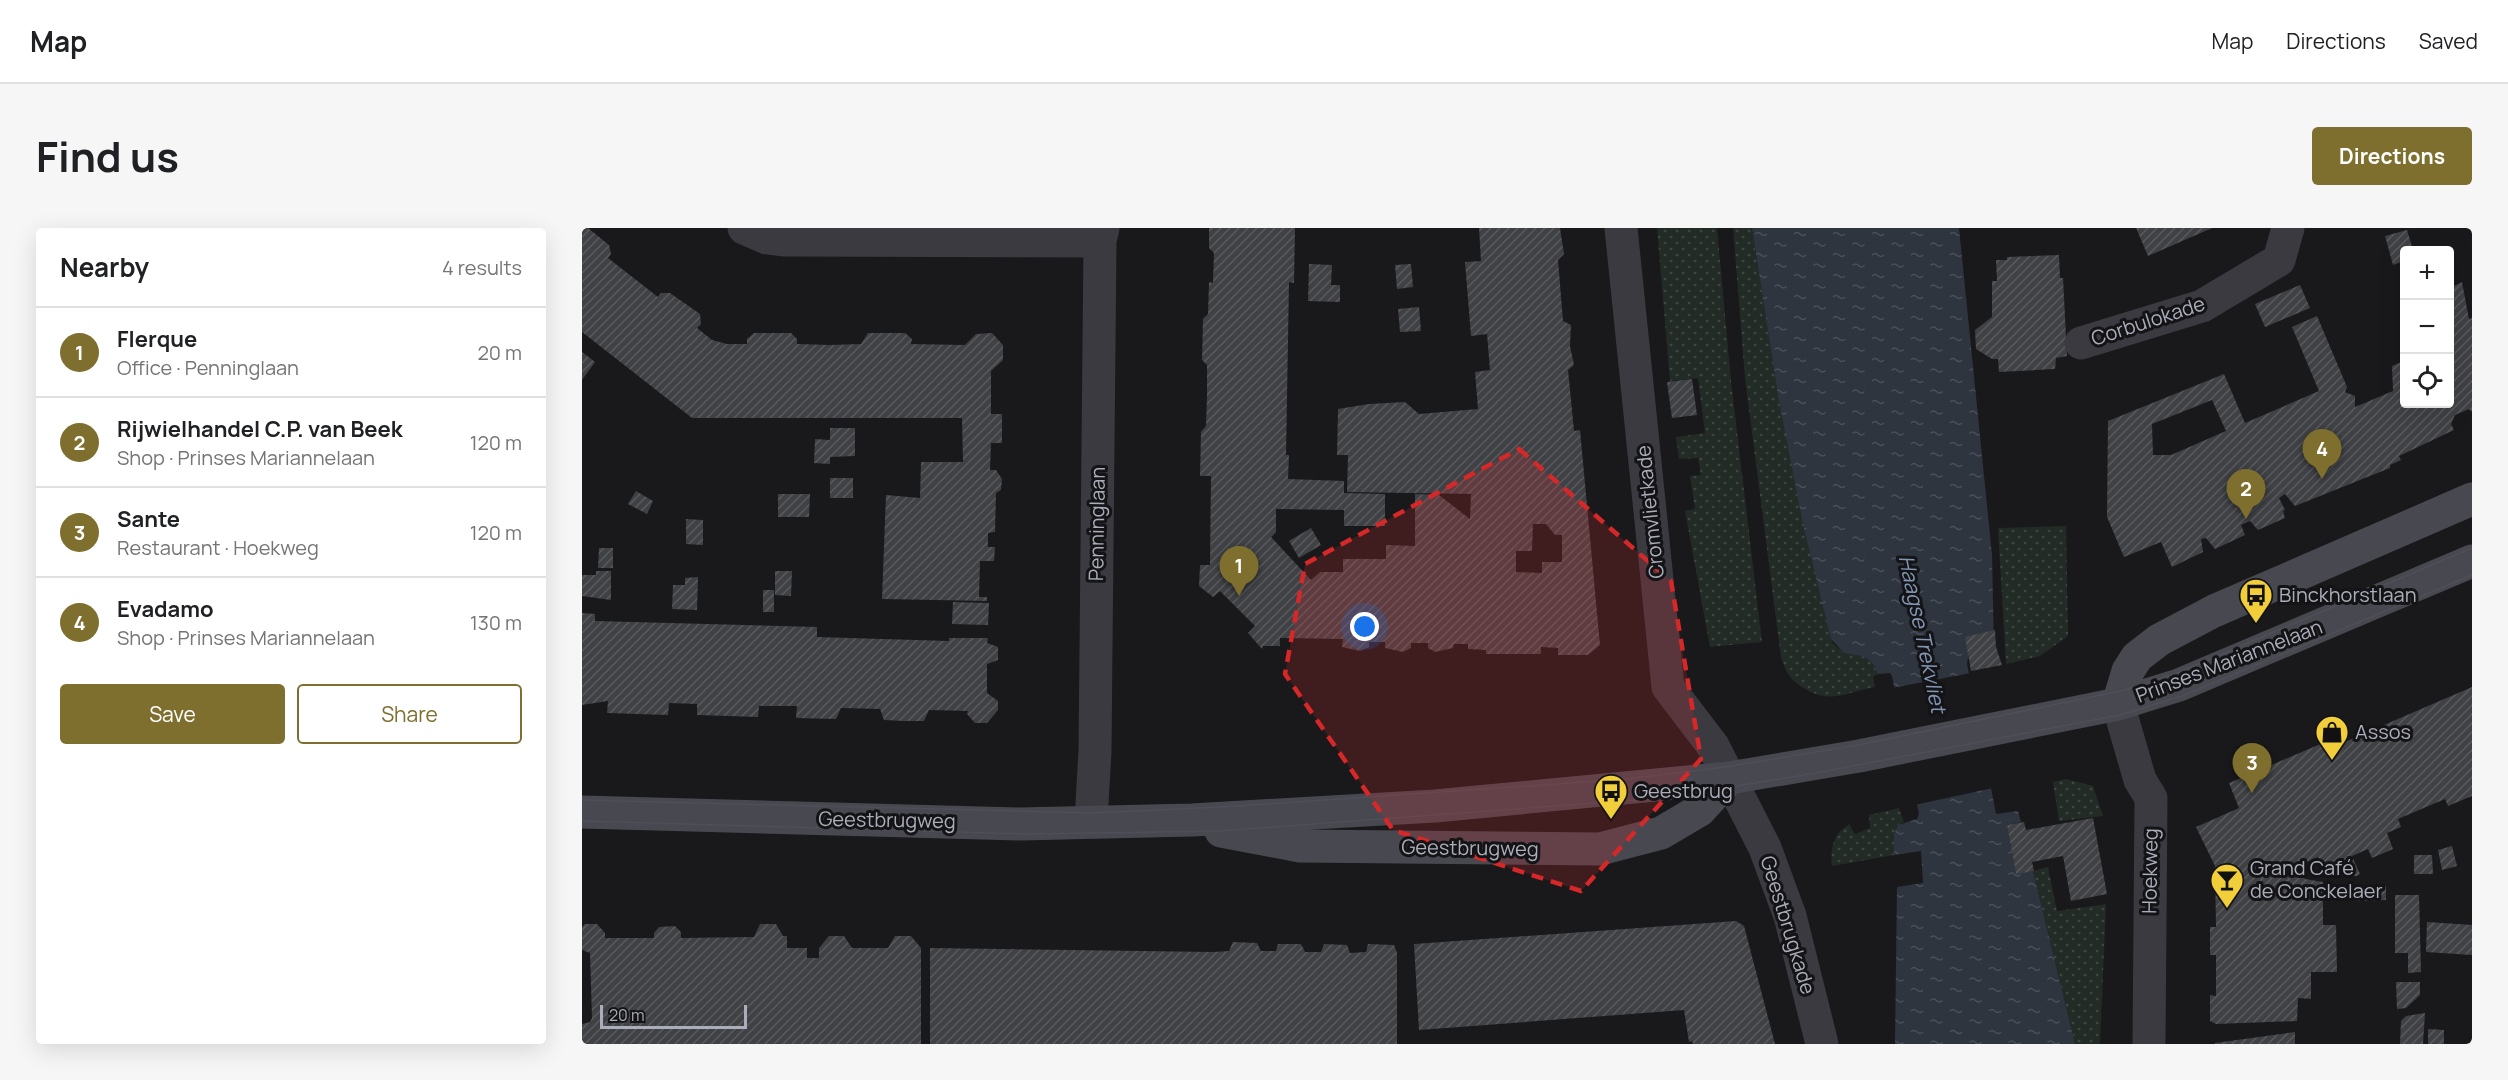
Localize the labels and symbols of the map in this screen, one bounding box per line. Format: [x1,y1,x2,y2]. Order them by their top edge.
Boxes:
street label: Corbulokade [2087,289,2208,352]
pin: 4 [2302,430,2342,479]
street label: Cromvlietkade [1629,444,1670,580]
street label: Penninglaan [1082,467,1111,581]
pin: 2 [2226,470,2266,519]
pin: 1 [1220,546,1258,596]
water label: Haagse Trekvliet [1893,552,1954,718]
bus stop icon: Binckhorstlaan [2238,577,2274,624]
place label: Binckhorstlaan [2279,581,2417,608]
your location [1350,612,1379,641]
street label: Prinses Mariannelaan [2132,613,2326,709]
shop icon: Assos [2314,714,2350,761]
place label: Assos [2355,718,2411,745]
pin: 3 [2232,744,2272,793]
bus stop icon: Geestbrug [1593,773,1629,820]
place label: Geestbrug [1634,777,1733,804]
street label: Geestbrugweg [818,805,956,834]
street label: Hoekweg [2135,828,2164,914]
street label: Geestbrugweg [1401,833,1539,862]
street label: Geestbrugkade [1755,852,1822,997]
place label: Grand Café de Conckelaer [2250,854,2383,904]
bar icon: Grand Café de Conckelaer [2209,862,2245,909]
scale bar [600,1002,747,1030]

